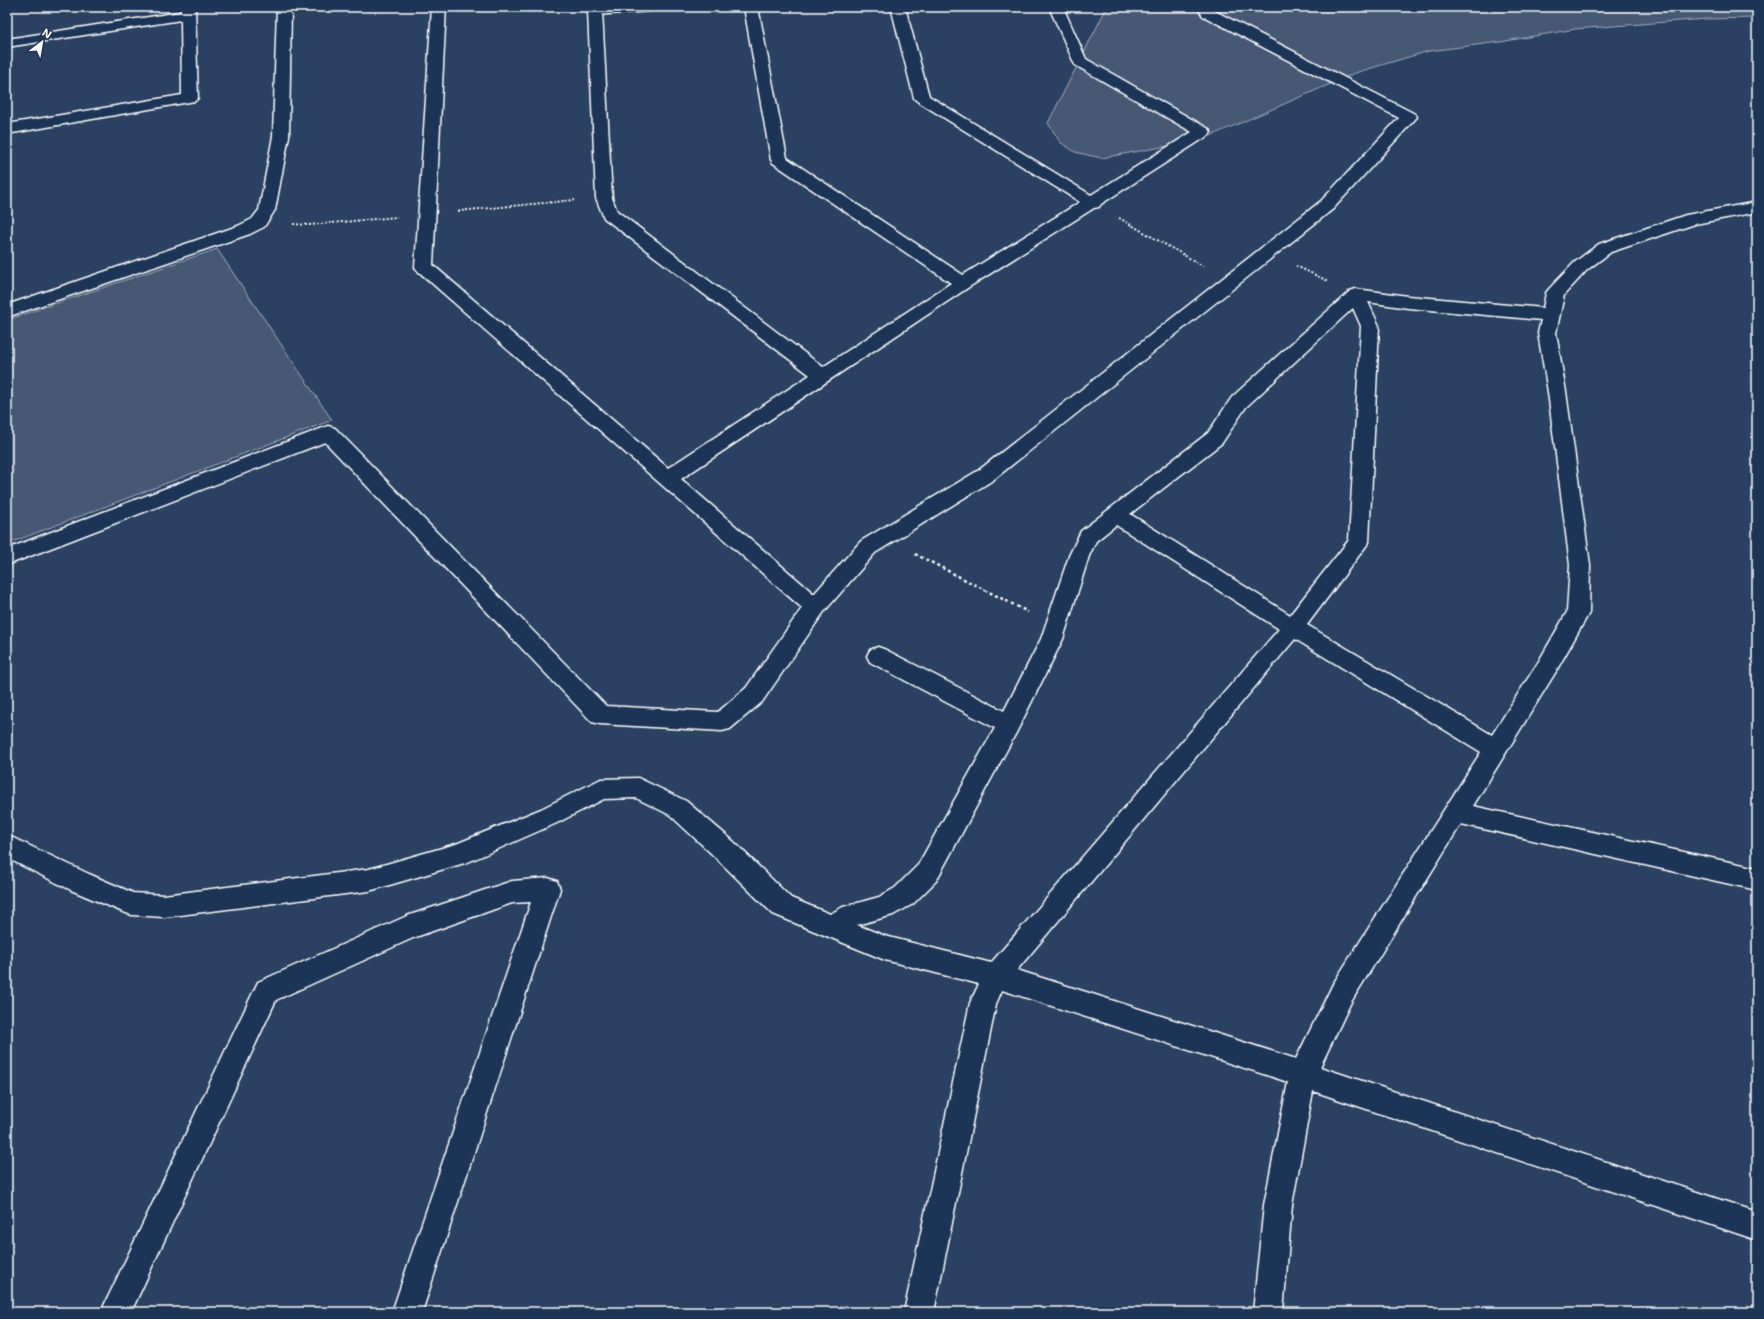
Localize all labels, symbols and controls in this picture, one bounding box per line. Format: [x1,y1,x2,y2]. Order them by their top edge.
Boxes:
north arrow [22,22,62,62]
text: N [39,25,55,43]

